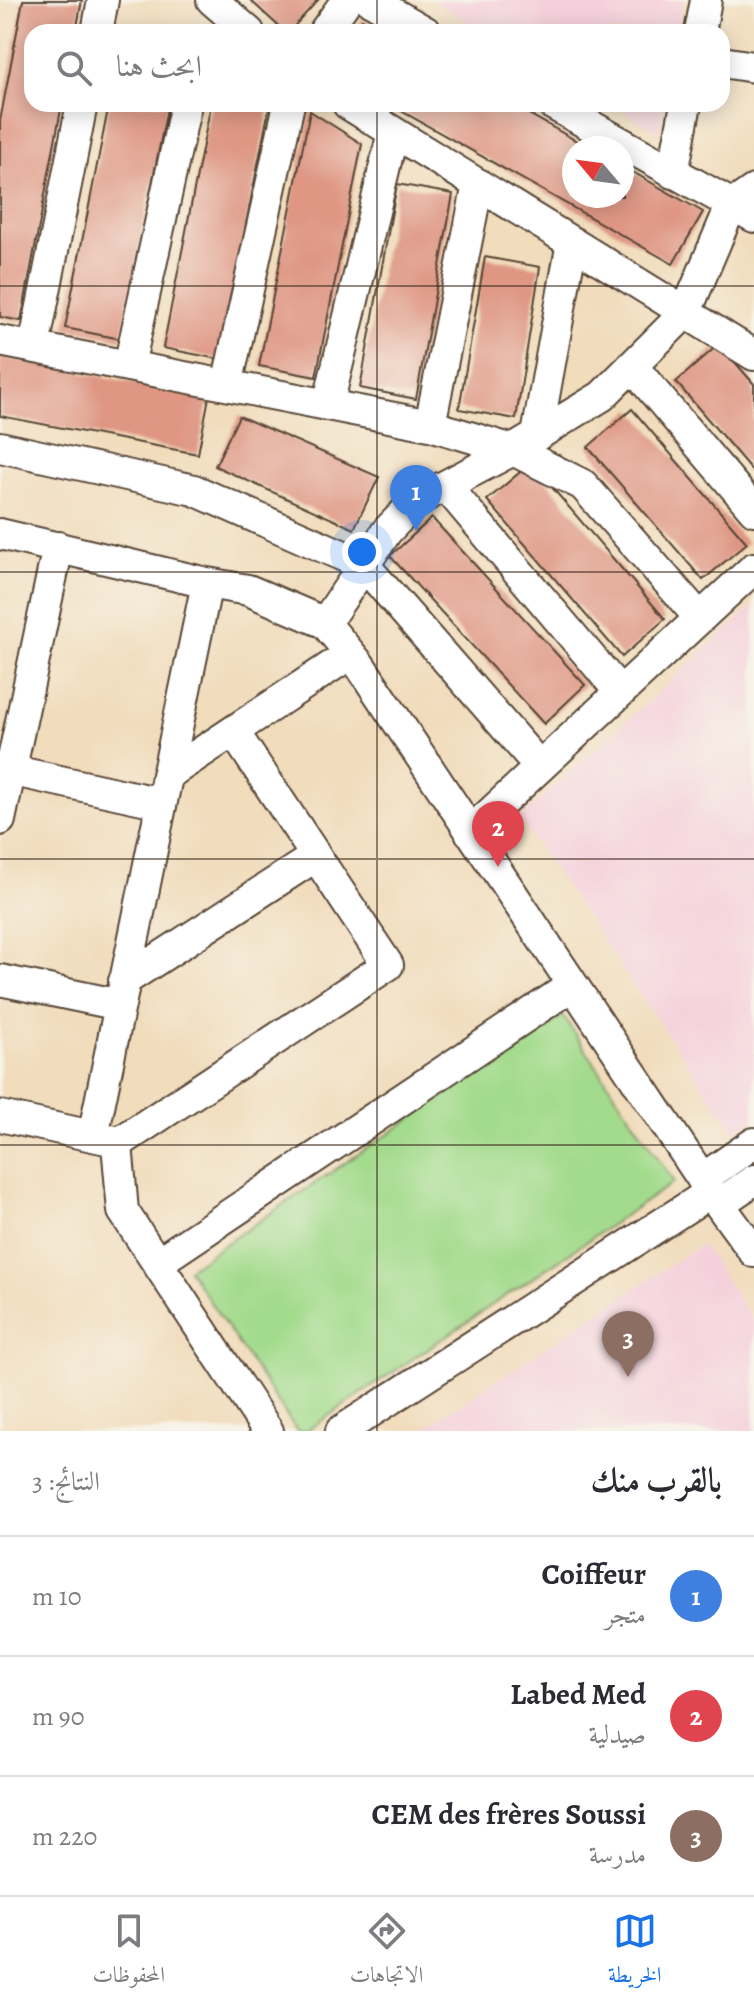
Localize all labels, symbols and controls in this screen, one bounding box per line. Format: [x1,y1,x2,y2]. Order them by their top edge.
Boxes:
search box [24,24,730,112]
icon: search [52,46,96,90]
text: ابحث هنا [116,46,202,86]
north arrow [562,136,634,208]
pin: 1 [390,465,442,531]
your location [342,532,382,572]
pin: 2 [472,801,524,867]
pin: 3 [602,1311,654,1377]
text: بالقرب منك [590,1456,722,1503]
text: النتائج: 3 [32,1464,100,1499]
text: Coiffeur [541,1554,646,1594]
text: 10 m [32,1579,82,1614]
text: 1 [691,1579,701,1614]
text: متجر [605,1597,646,1632]
text: Labed Med [510,1674,646,1714]
text: 90 m [32,1699,85,1734]
text: 2 [690,1699,702,1734]
text: صيدلية [589,1717,646,1752]
text: CEM des frères Soussi [371,1794,646,1834]
text: 220 m [32,1819,97,1854]
text: 3 [690,1819,702,1854]
text: مدرسة [589,1837,646,1872]
tab: المحفوظات [92,1909,165,1996]
tab: الاتجاهات [350,1909,423,1996]
tab: الخريطة [608,1909,662,1996]

